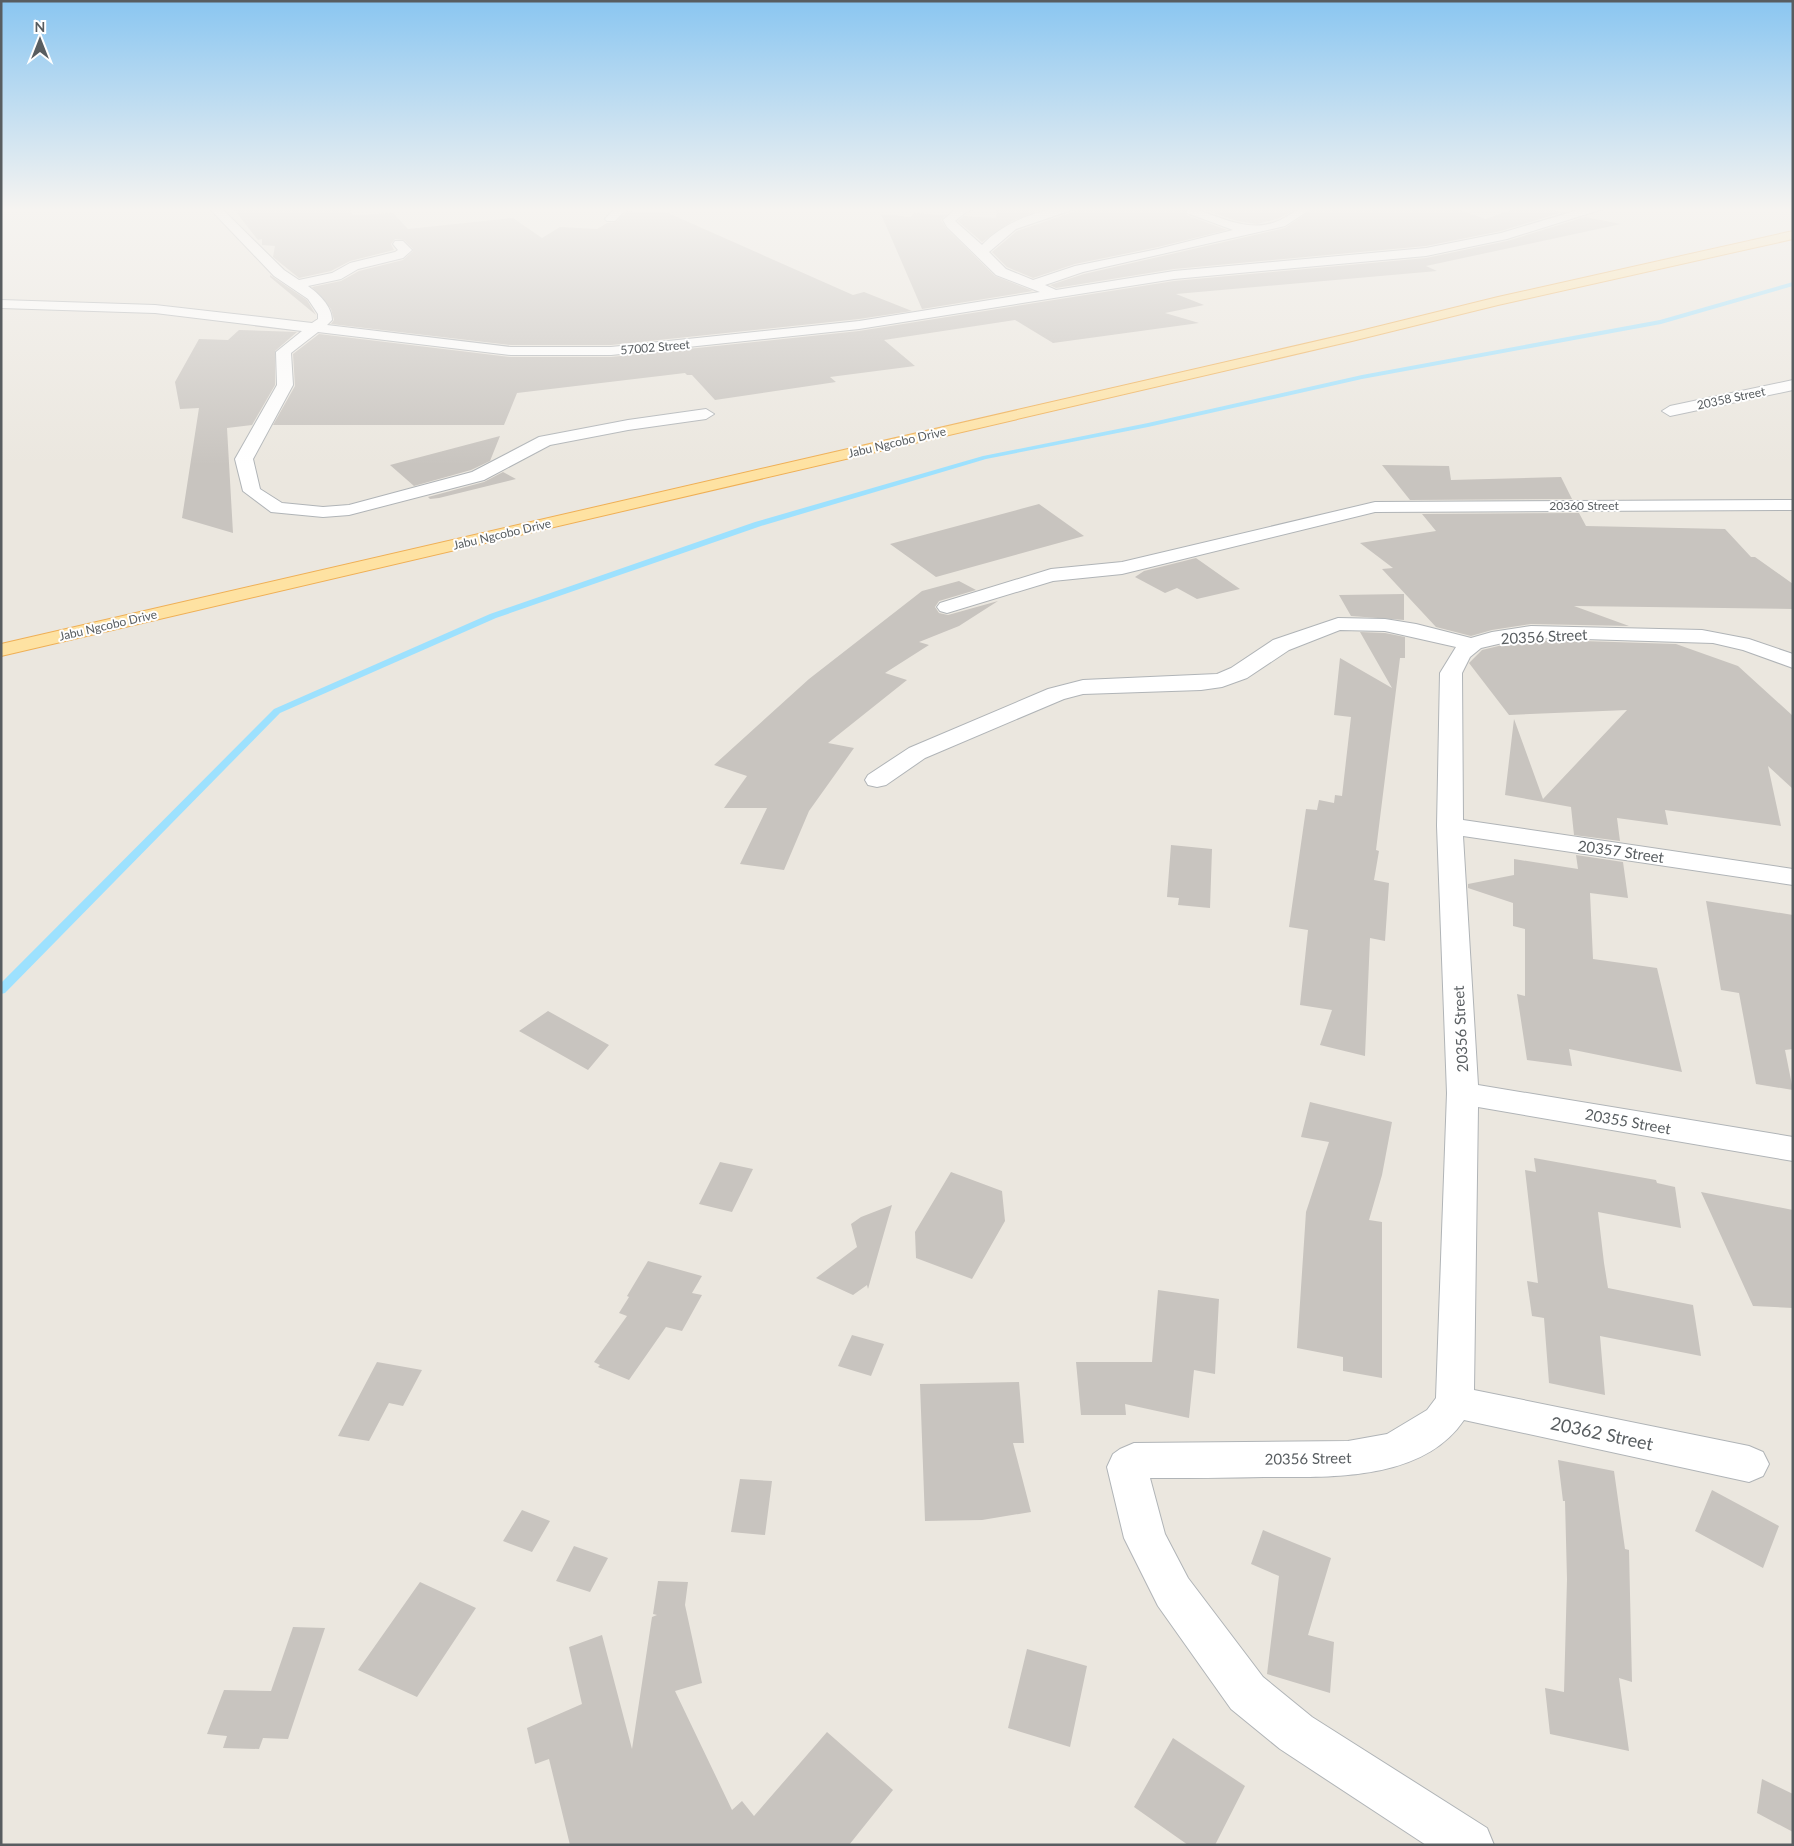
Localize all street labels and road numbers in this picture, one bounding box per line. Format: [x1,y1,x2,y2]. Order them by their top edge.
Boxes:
street label: 57002 Street [620,336,691,357]
street label: 20358 Street [1695,383,1767,413]
street label: Jabu Ngcobo Drive [847,423,947,461]
street label: 20360 Street [1549,498,1619,513]
street label: Jabu Ngcobo Drive [452,515,552,553]
street label: Jabu Ngcobo Drive [58,606,158,644]
street label: 20356 Street [1500,625,1588,647]
street label: 20357 Street [1577,836,1666,866]
street label: 20356 Street [1449,985,1471,1073]
street label: 20355 Street [1584,1105,1673,1138]
street label: 20362 Street [1549,1411,1656,1455]
street label: 20356 Street [1264,1448,1352,1468]

